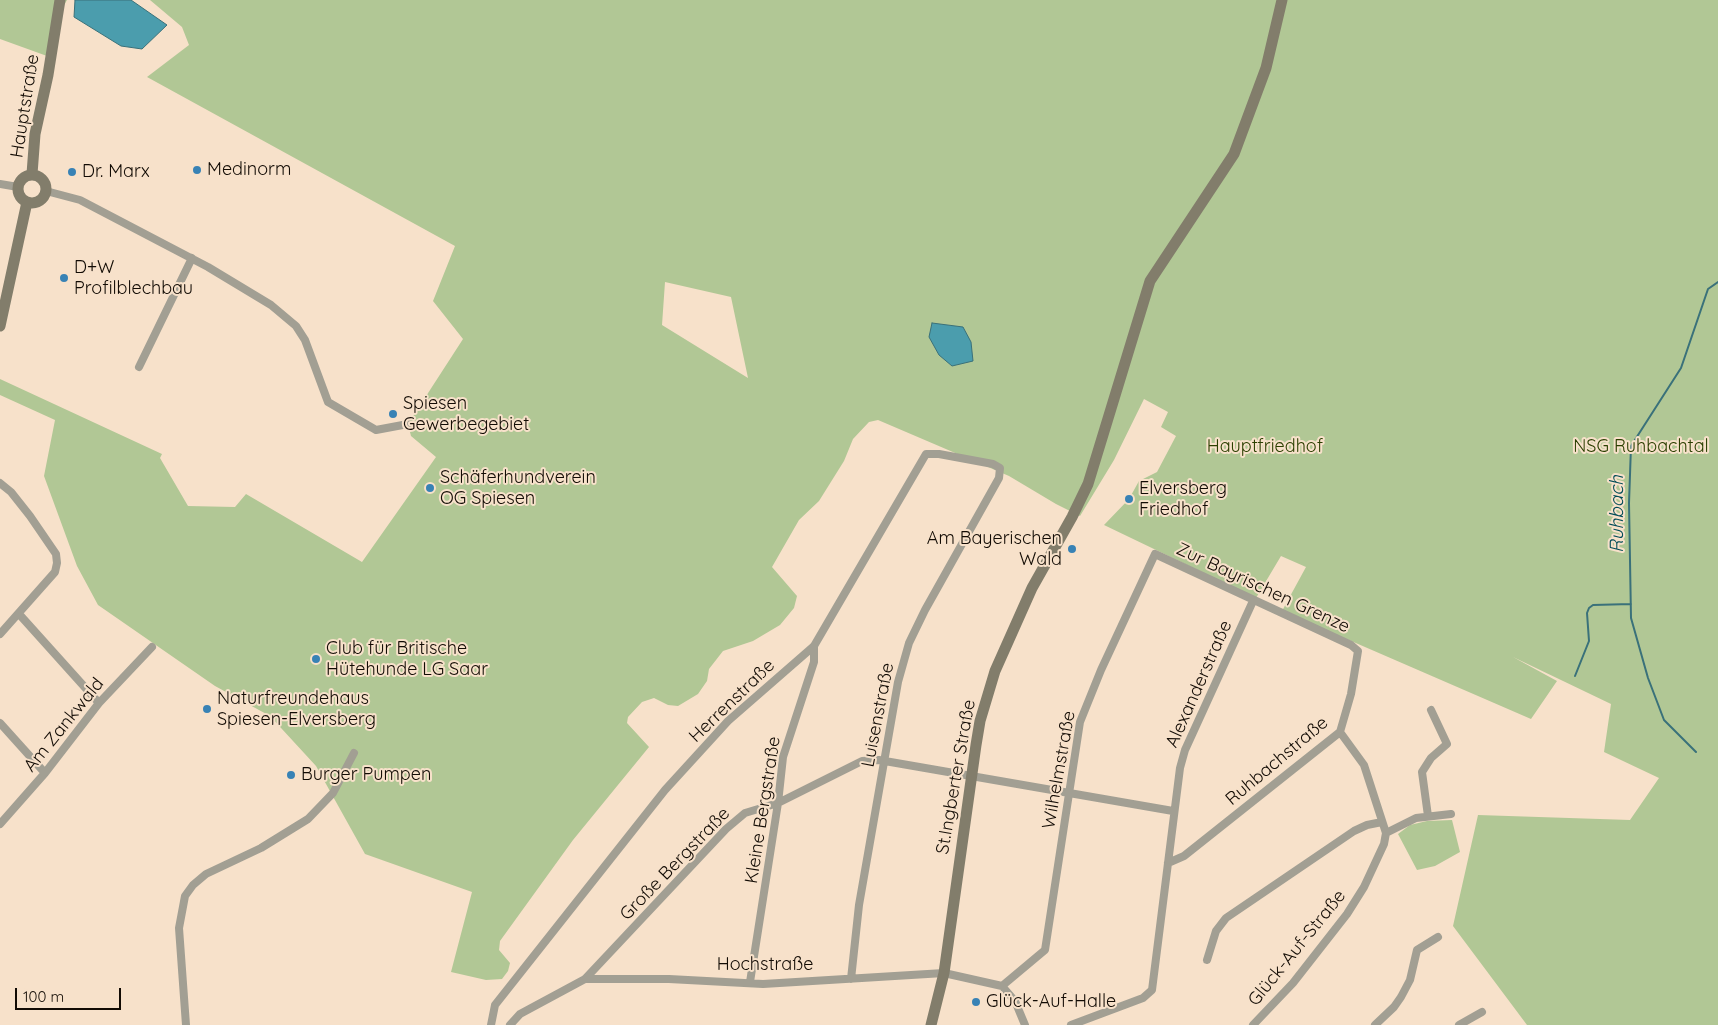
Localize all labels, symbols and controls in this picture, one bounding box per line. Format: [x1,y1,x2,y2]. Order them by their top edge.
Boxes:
street label: Hauptstraße [6,53,44,159]
place label: Medinorm [207,159,291,181]
place label: Dr. Marx [82,161,150,183]
marker: Medinorm [191,164,203,176]
marker: Dr. Marx [66,166,78,178]
place label: D+W Profilblechbau [74,257,193,300]
marker: D+W Profilblechbau [58,272,70,284]
place label: Spiesen Gewerbegebiet [403,393,529,436]
marker: Spiesen Gewerbegebiet [387,408,399,420]
park label: Hauptfriedhof [1207,436,1323,458]
park label: NSG Ruhbachtal [1573,436,1709,458]
place label: Schäferhundverein OG Spiesen [440,467,596,509]
water label: Ruhbach [1606,475,1628,553]
place label: Elversberg Friedhof [1139,478,1227,520]
marker: Schäferhundverein OG Spiesen [424,482,436,494]
marker: Elversberg Friedhof [1123,493,1135,505]
place label: Am Bayerischen Wald [927,528,1062,570]
street label: Zur Bayrischen Grenze [1173,538,1353,638]
marker: Am Bayerischen Wald [1066,543,1078,555]
street label: Alexanderstraße [1161,617,1237,751]
place label: Club für Britische Hütehunde LG Saar [326,638,488,681]
marker: Club für Britische Hütehunde LG Saar [310,653,322,665]
street label: Herrenstraße [685,655,779,747]
street label: Luisenstraße [857,661,899,769]
street label: Am Zankwald [19,674,109,776]
place label: Naturfreundehaus Spiesen-Elversberg [217,688,376,731]
street label: St.Ingberter Straße [932,698,980,856]
marker: Naturfreundehaus Spiesen-Elversberg [201,703,213,715]
street label: Wilhelmstraße [1038,709,1080,831]
street label: Ruhbachstraße [1221,712,1333,810]
street label: Kleine Bergstraße [741,735,785,885]
place label: Burger Pumpen [301,764,431,786]
marker: Burger Pumpen [285,769,297,781]
street label: Große Bergstraße [616,803,734,925]
street label: Glück-Auf-Straße [1244,886,1350,1010]
street label: Hochstraße [717,954,813,976]
scale bar [18,978,124,1010]
text: 100 m [23,987,64,1006]
place label: Glück-Auf-Halle [986,991,1116,1013]
marker: Glück-Auf-Halle [970,996,982,1008]

